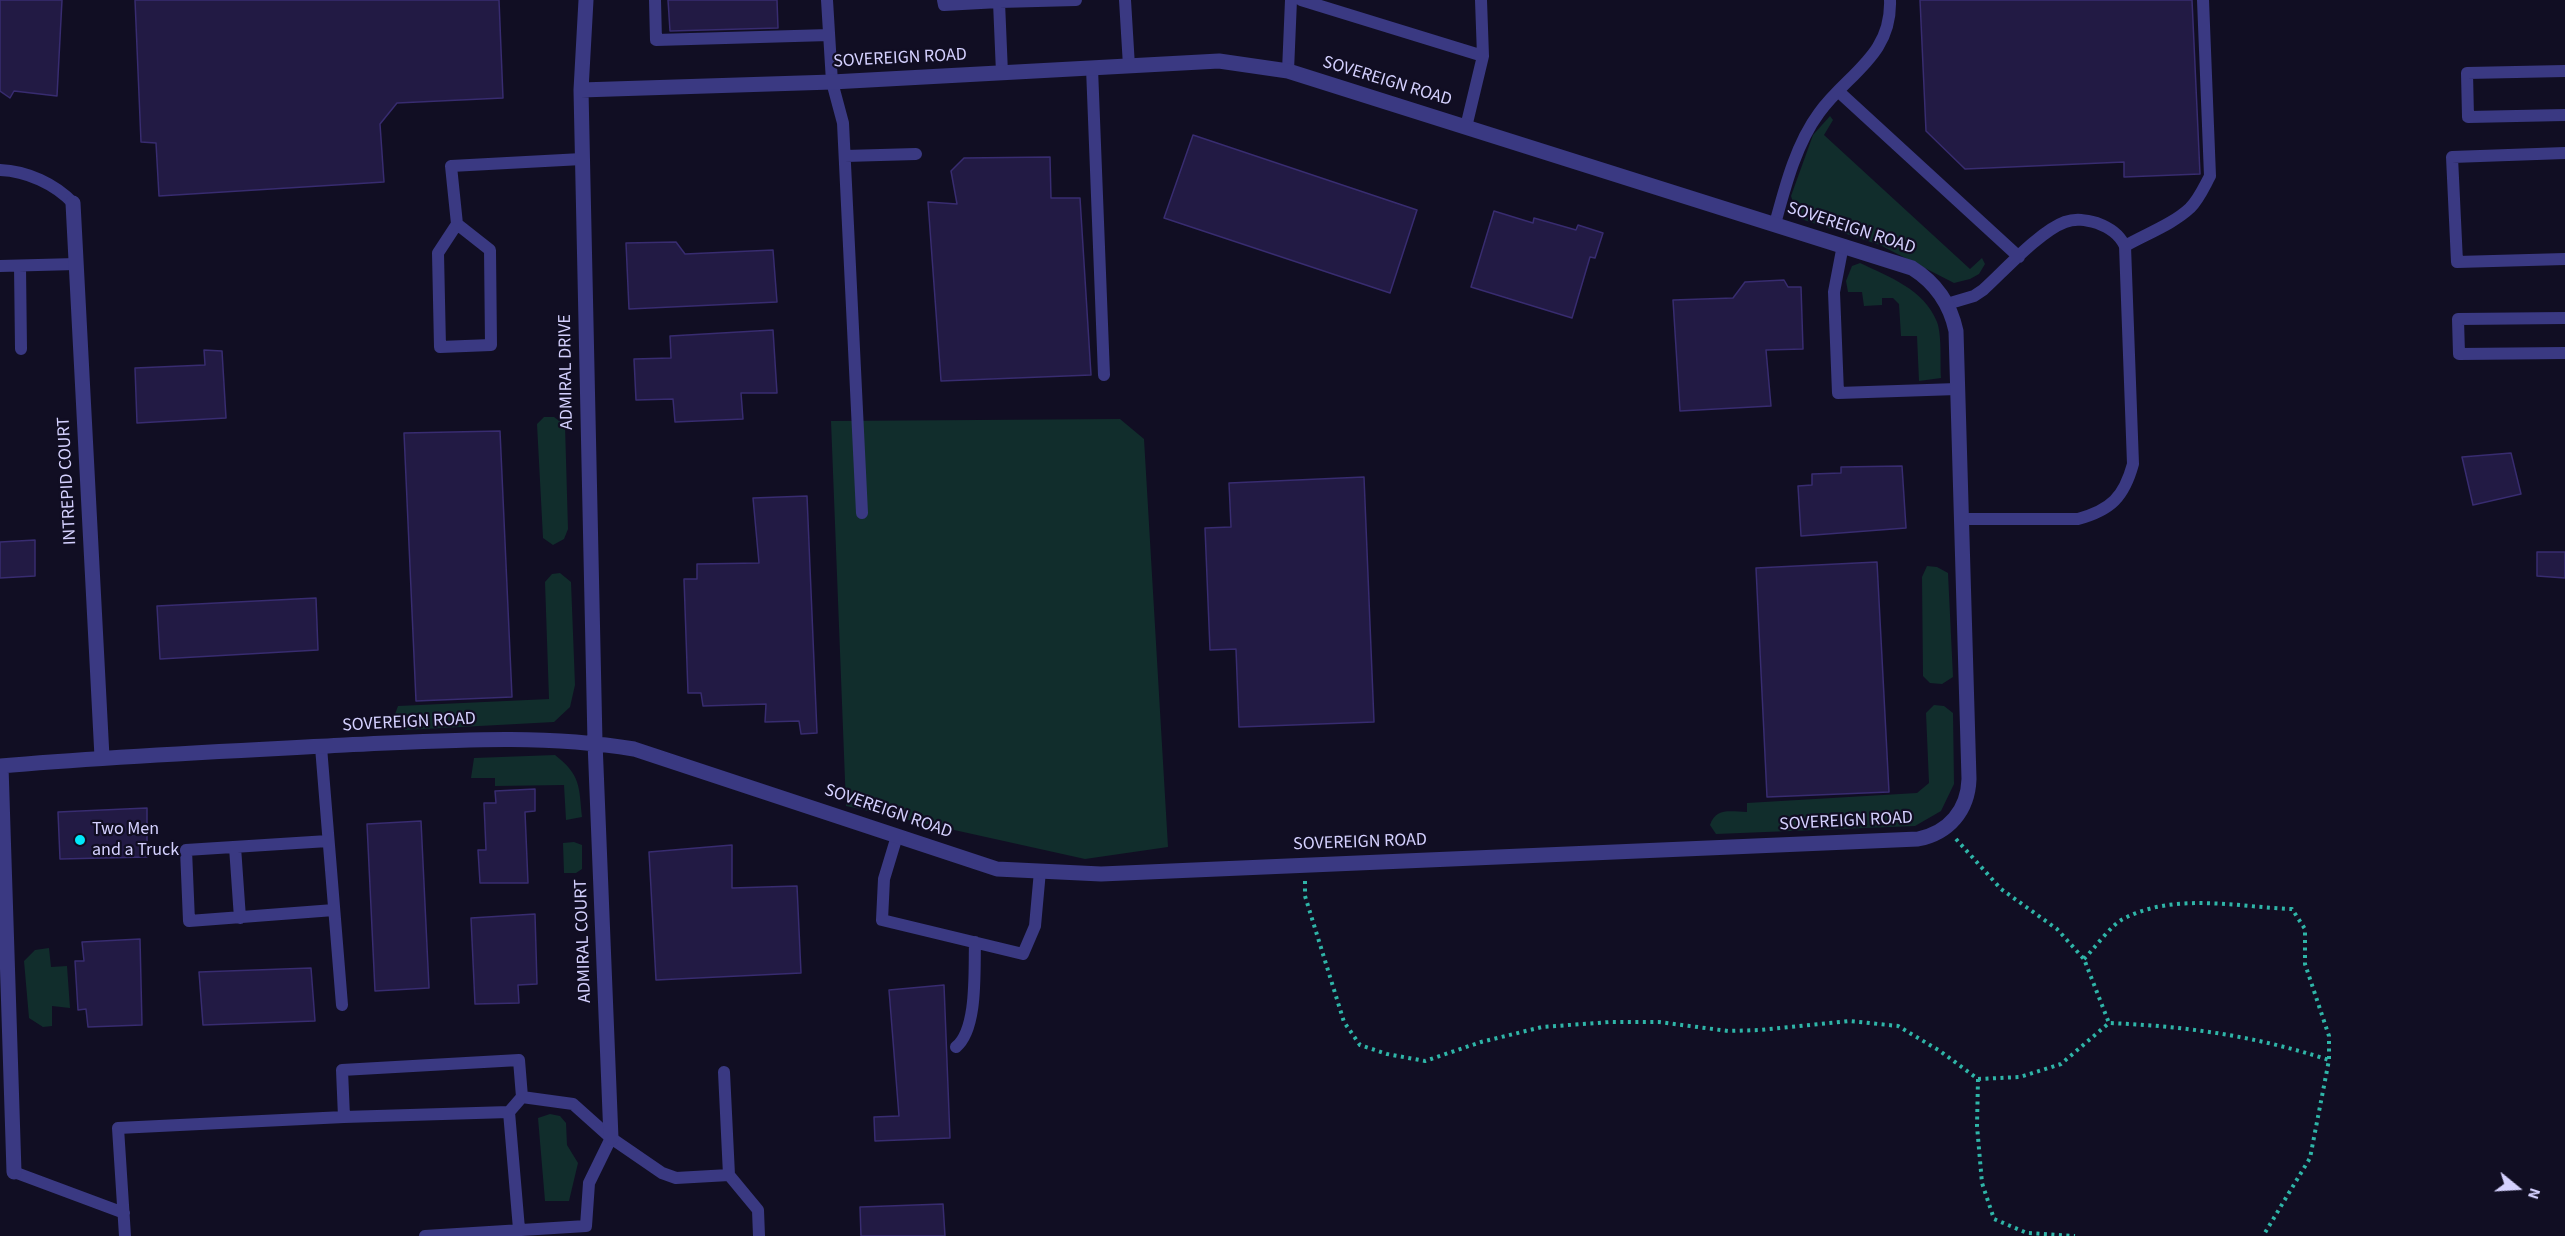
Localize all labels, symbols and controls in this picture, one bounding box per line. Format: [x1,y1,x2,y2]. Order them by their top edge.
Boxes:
street label: SOVEREIGN ROAD [833,45,967,73]
street label: SOVEREIGN ROAD [1320,52,1454,112]
street label: SOVEREIGN ROAD [1784,198,1918,260]
street label: ADMIRAL DRIVE [555,314,579,430]
street label: INTREPID COURT [54,416,82,546]
street label: SOVEREIGN ROAD [342,709,476,737]
street label: SOVEREIGN ROAD [821,780,955,844]
street label: SOVEREIGN ROAD [1779,808,1913,836]
place label: Two Men and a Truck [92,819,179,862]
street label: SOVEREIGN ROAD [1293,830,1427,856]
marker: Two Men and a Truck [73,833,87,847]
street label: ADMIRAL COURT [571,879,597,1003]
north arrow [2487,1158,2547,1218]
text: N [2522,1185,2546,1202]

